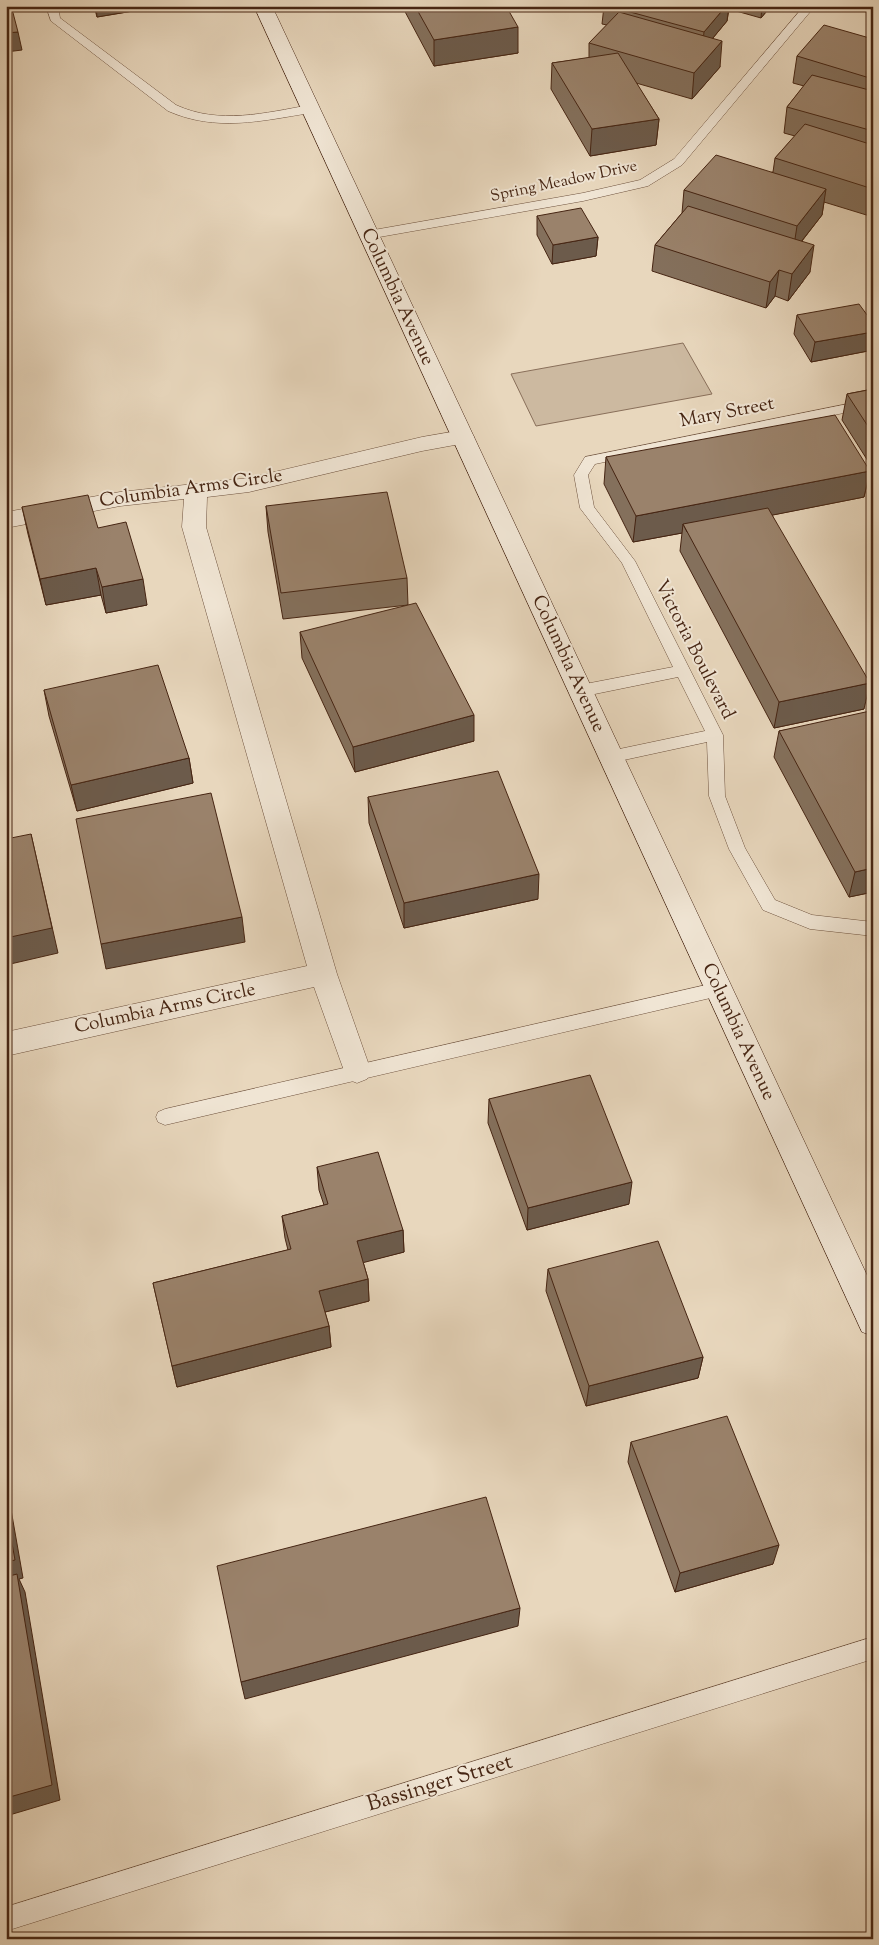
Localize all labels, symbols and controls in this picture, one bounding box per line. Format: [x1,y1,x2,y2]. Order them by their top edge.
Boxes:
street label: Spring Meadow Drive [488,155,640,209]
street label: Columbia Avenue [353,224,441,370]
street label: Mary Street [677,391,777,435]
street label: Columbia Arms Circle [98,463,284,515]
street label: Victoria Boulevard [647,575,741,725]
street label: Columbia Avenue [524,591,612,737]
street label: Columbia Avenue [694,959,782,1105]
street label: Columbia Arms Circle [72,977,258,1041]
street label: Bassinger Street [363,1746,517,1821]

